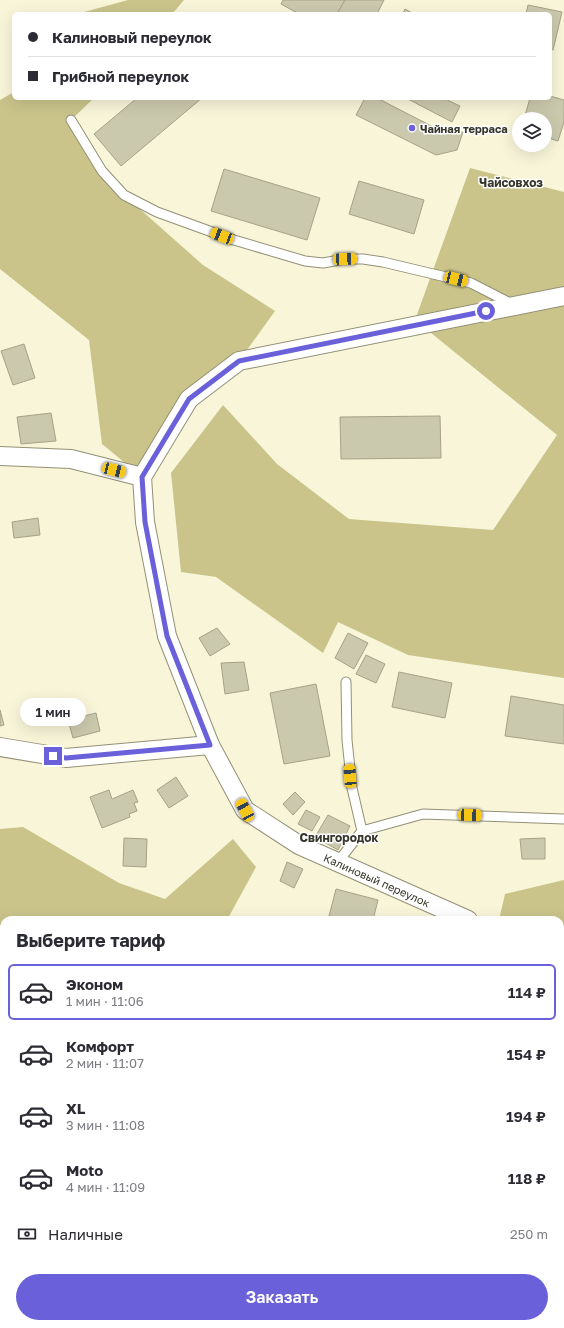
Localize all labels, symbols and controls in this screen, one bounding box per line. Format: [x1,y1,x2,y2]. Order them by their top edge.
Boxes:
text: Калиновый переулок [52,28,212,46]
text: Грибной переулок [52,67,189,85]
map controls [512,112,552,152]
button: layers [512,112,552,152]
place label: Чайная терраса [420,122,508,135]
marker: Чайная терраса [407,123,417,133]
district label: Чайсовхоз [479,175,543,190]
car [209,226,235,246]
car [333,253,357,265]
car [443,270,469,288]
route start [477,302,495,320]
car [101,461,127,479]
callout: 1 мин [20,698,86,726]
text: 1 мин [35,704,71,720]
route end [44,747,62,765]
car [343,764,357,788]
car [234,797,256,823]
car [458,809,482,821]
district label: Свингородок [300,830,378,845]
street label: Калиновый переулок [322,851,433,910]
text: Выберите тариф [16,929,165,951]
icon: car [18,974,54,1010]
text: Эконом [66,975,123,993]
text: 114 ₽ [508,983,546,1001]
text: 1 мин · 11:06 [66,993,144,1009]
icon: car [18,1036,54,1072]
text: Комфорт [66,1037,134,1055]
text: 154 ₽ [506,1045,546,1063]
text: 2 мин · 11:07 [66,1055,144,1071]
icon: car [18,1098,54,1134]
text: XL [66,1099,85,1117]
text: 194 ₽ [506,1107,546,1125]
text: 3 мин · 11:08 [66,1117,145,1133]
icon: car [18,1160,54,1196]
text: Moto [66,1161,103,1179]
text: 118 ₽ [508,1169,546,1187]
text: 4 мин · 11:09 [66,1179,145,1195]
icon: cash [16,1223,38,1245]
text: Наличные [48,1225,123,1243]
text: 250 m [510,1226,548,1242]
button: Заказать [16,1274,548,1320]

